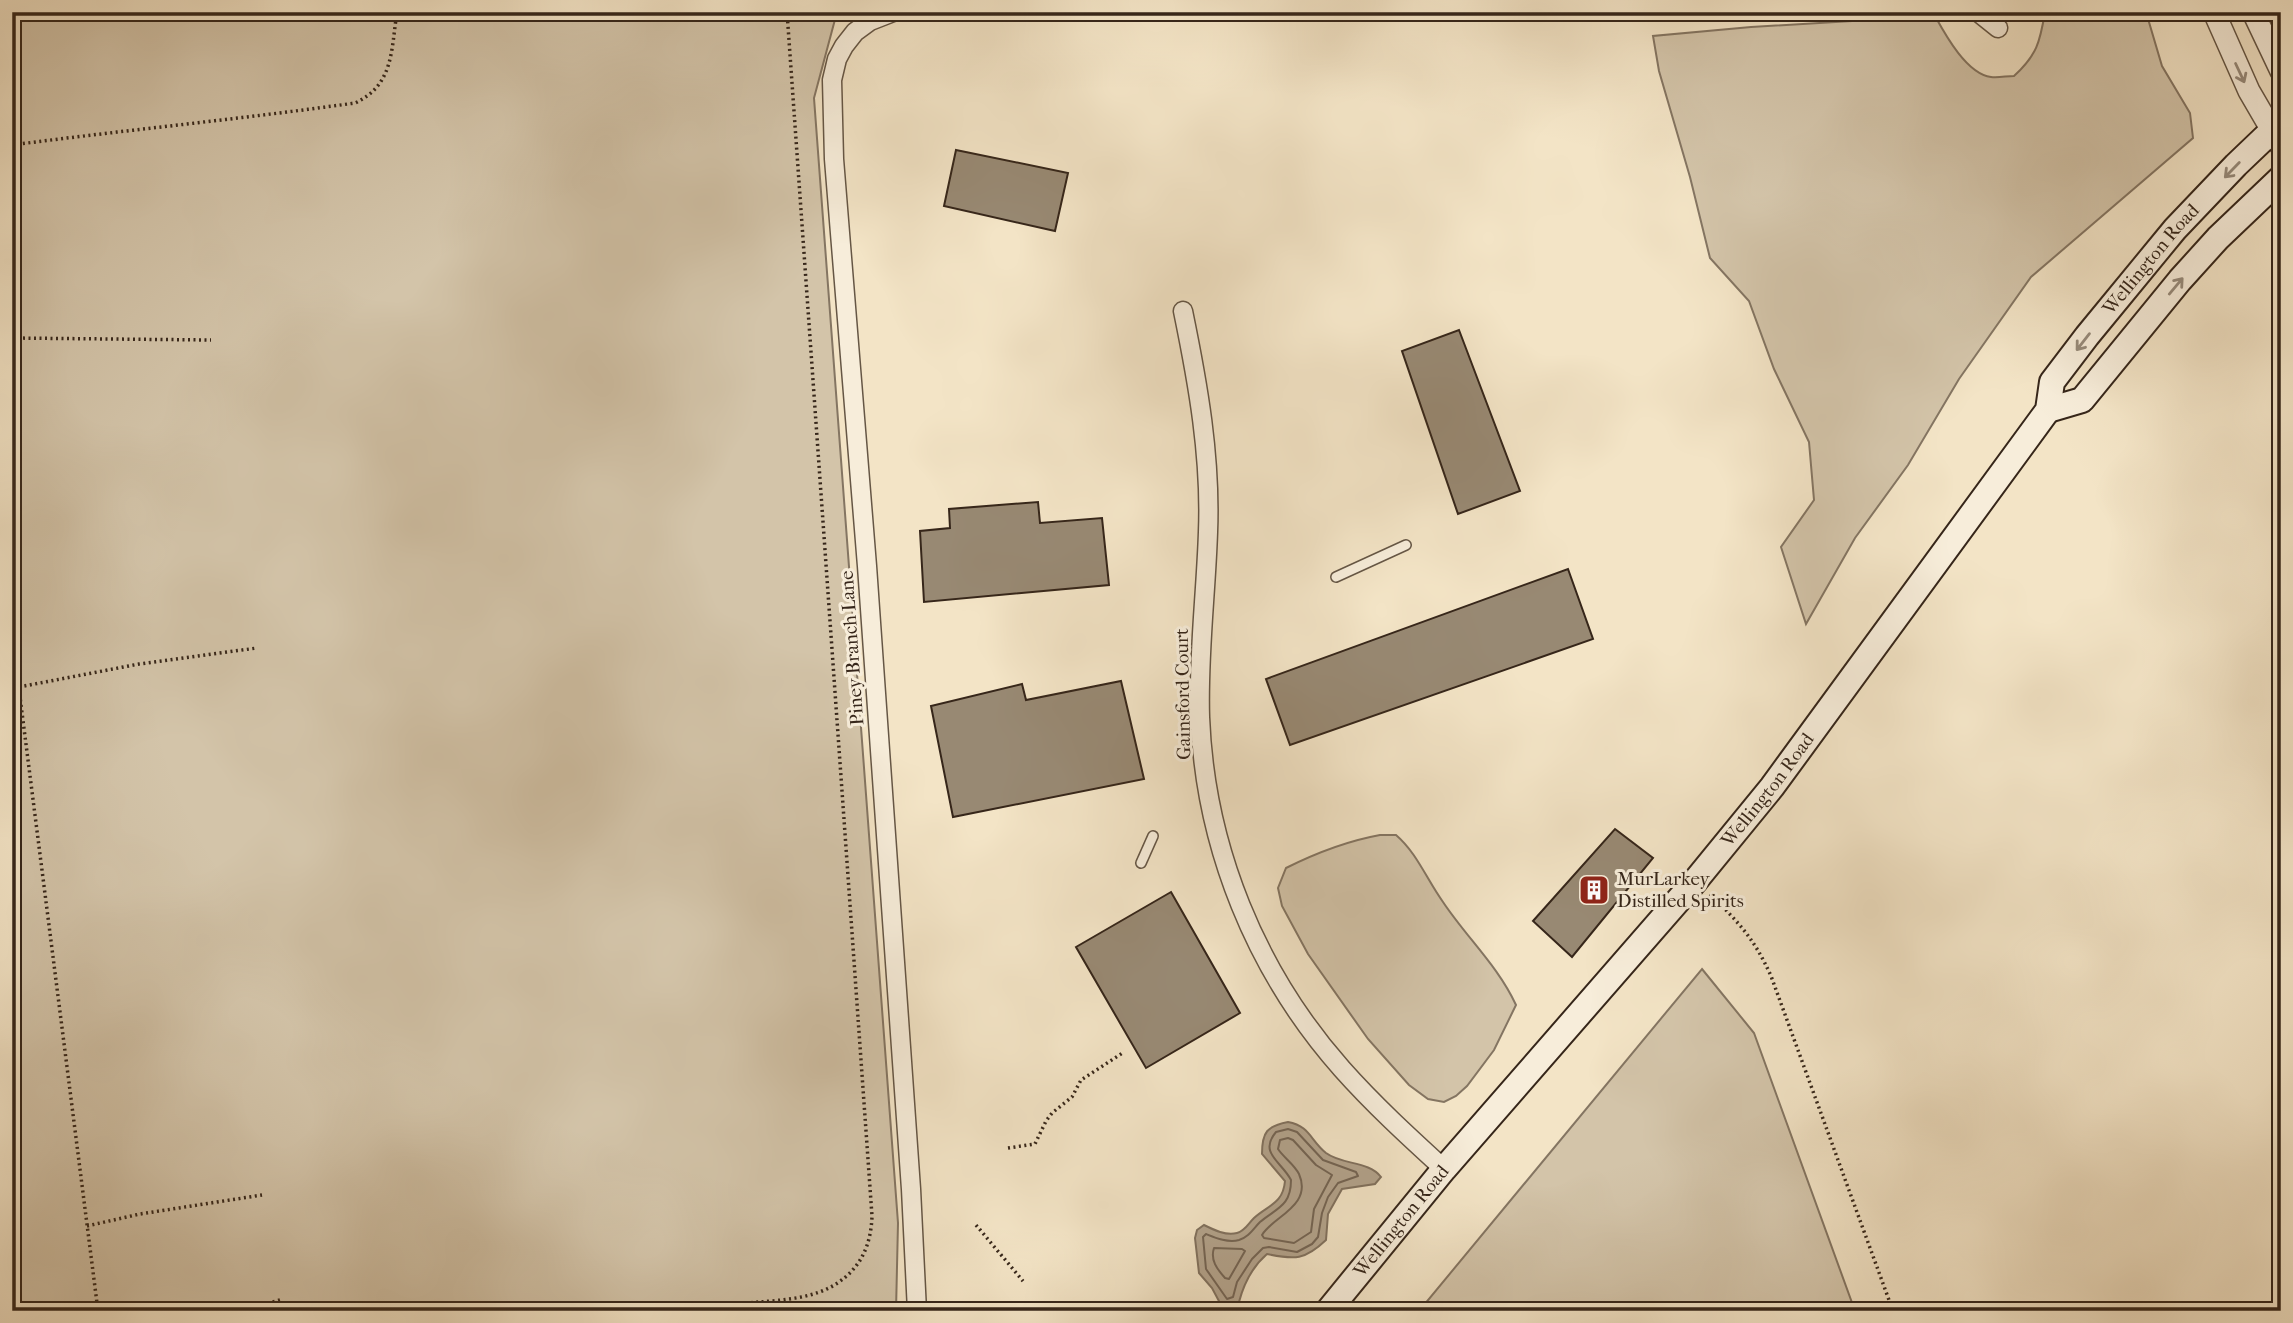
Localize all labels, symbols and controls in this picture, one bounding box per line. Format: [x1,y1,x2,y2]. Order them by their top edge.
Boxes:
one-way arrow [2235,62,2248,83]
one-way arrow [2223,161,2240,178]
street label: Wellington Road [2097,199,2204,320]
one-way arrow [2168,277,2184,295]
one-way arrow [2075,332,2090,350]
street label: Piney Branch Lane [836,570,868,726]
street label: Gainsford Court [1171,628,1195,760]
street label: Wellington Road [1716,728,1819,852]
place label: MurLarkey Distilled Spirits [1617,868,1744,912]
building icon: MurLarkey Distilled Spirits [1577,873,1611,907]
street label: Wellington Road [1349,1160,1454,1282]

